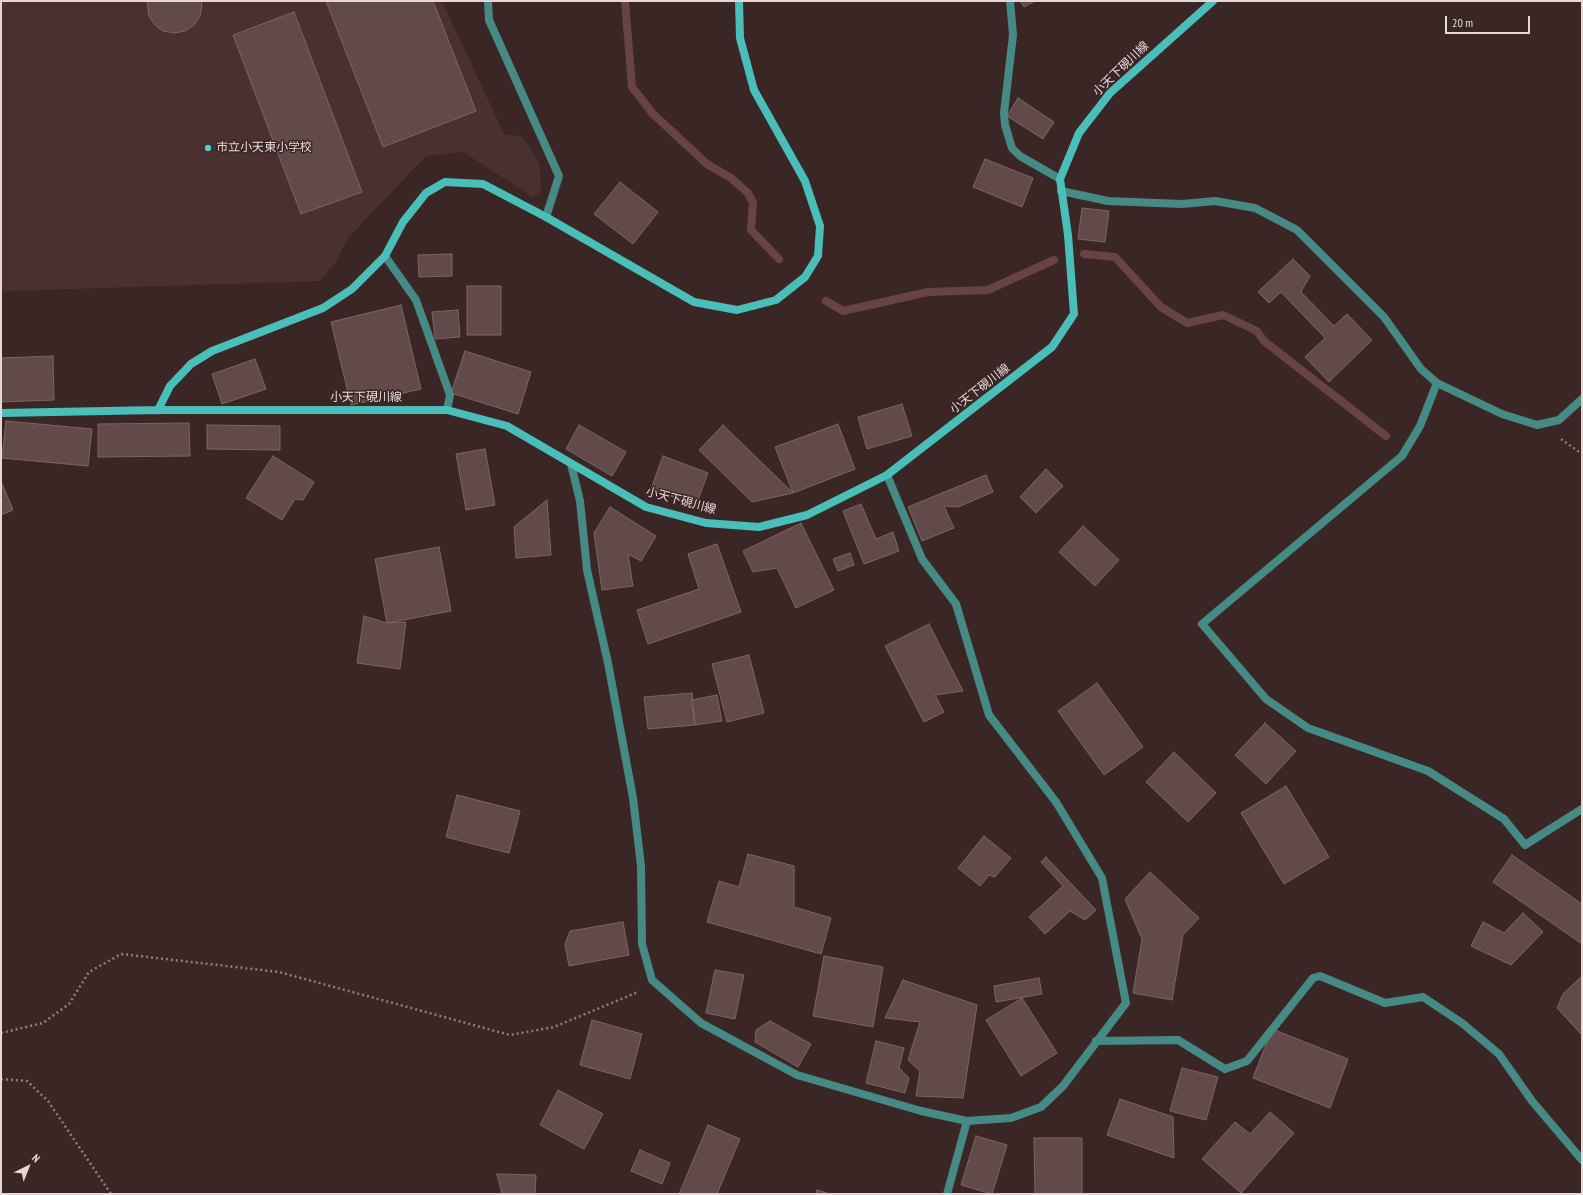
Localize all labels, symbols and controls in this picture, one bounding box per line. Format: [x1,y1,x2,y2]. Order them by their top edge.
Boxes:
scale bar [1447,8,1532,34]
text: 20 m [1452,15,1473,30]
street label: 小天下硯川線 [1090,39,1152,99]
place label: 市立小天東小学校 [216,141,312,155]
marker: 市立小天東小学校 [203,143,213,153]
street label: 小天下硯川線 [947,361,1013,417]
street label: 小天下硯川線 [330,391,402,405]
street label: 小天下硯川線 [644,485,718,517]
north arrow [8,1147,48,1187]
text: N [29,1151,43,1165]

